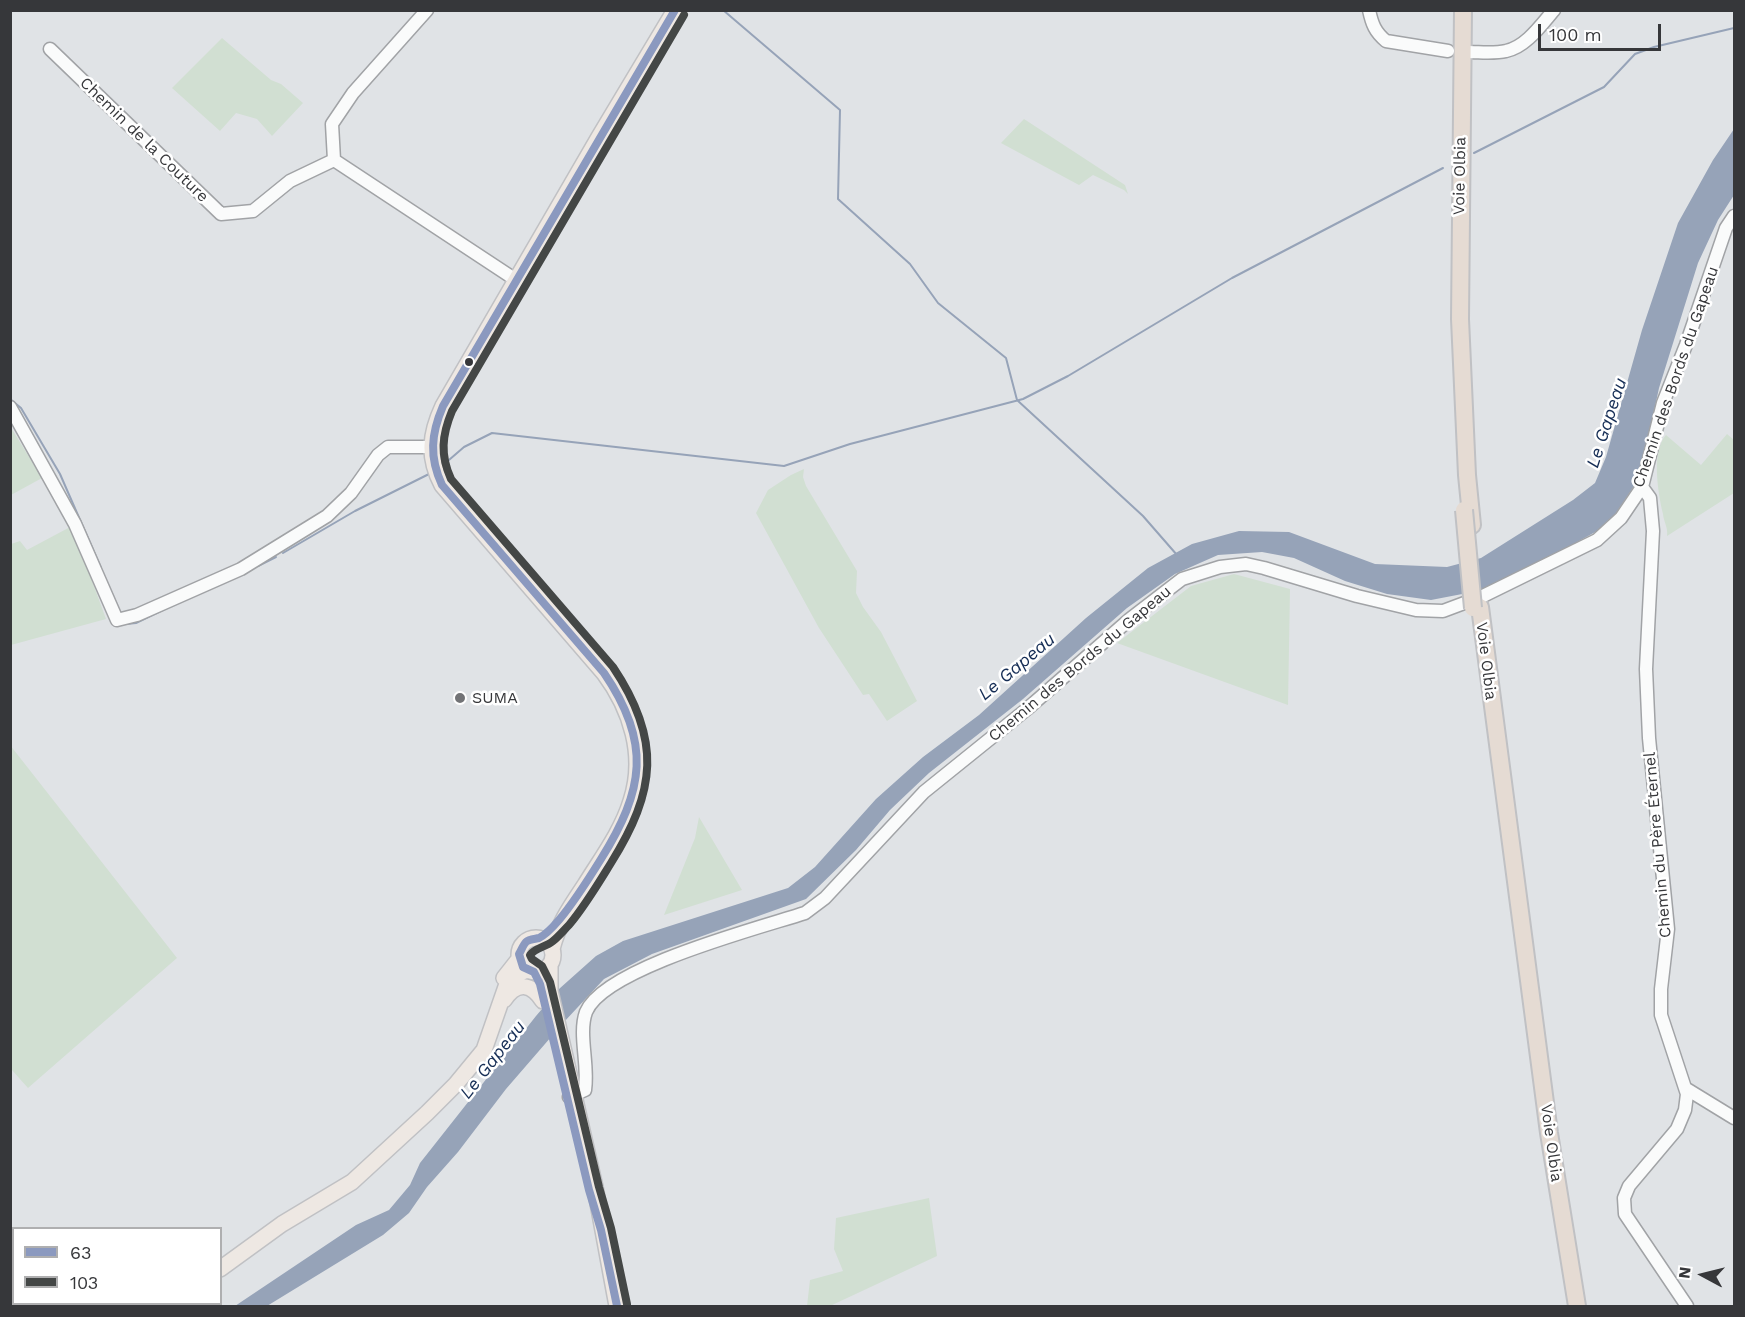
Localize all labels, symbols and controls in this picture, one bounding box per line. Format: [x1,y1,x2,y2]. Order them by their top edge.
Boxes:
scale bar [1541,12,1664,50]
text: 100 m [1549,24,1602,45]
street label: Chemin de la Couture [76,73,212,207]
street label: Voie Olbia [1450,137,1470,215]
street label: Chemin des Bords du Gapeau [1629,264,1723,490]
unlabelled marker [463,356,475,368]
water label: Le Gapeau [1582,375,1632,471]
street label: Chemin des Bords du Gapeau [985,582,1175,746]
street label: Voie Olbia [1472,621,1500,701]
water label: Le Gapeau [974,629,1060,705]
place label: SUMA [472,688,518,708]
marker: SUMA [453,691,467,705]
street label: Chemin du Père Éternel [1640,751,1676,939]
water label: Le Gapeau [456,1017,530,1103]
street label: Voie Olbia [1536,1103,1566,1183]
legend [12,1227,222,1305]
text: 63 [70,1242,91,1263]
north arrow [1673,1245,1733,1305]
text: N [1674,1266,1695,1280]
text: 103 [70,1272,98,1293]

